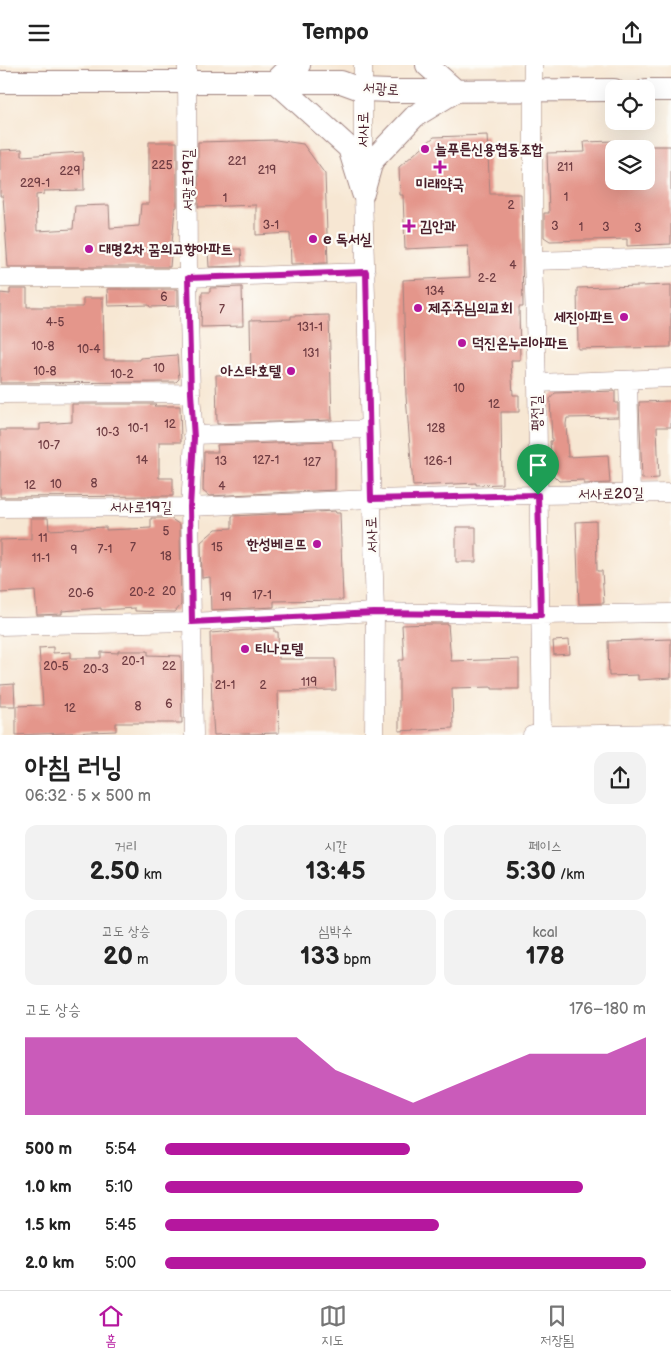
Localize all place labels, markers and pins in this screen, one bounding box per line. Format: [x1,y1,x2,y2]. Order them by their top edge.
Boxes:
place label: 늘푸른신용협동조합 [435,140,544,159]
marker: 늘푸른신용협동조합 [419,143,431,155]
marker: 미래약국 [434,161,446,173]
place label: 미래약국 [416,175,464,194]
place label: 김안과 [420,217,456,236]
marker: 김안과 [402,219,416,233]
place label: e 독서실 [323,230,373,249]
marker: e 독서실 [307,233,319,245]
place label: 대명2차 꿈의고향아파트 [99,240,233,259]
marker: 대명2차 꿈의고향아파트 [83,243,95,255]
place label: 제주주님의교회 [428,299,513,318]
marker: 제주주님의교회 [412,302,424,314]
place label: 세진아파트 [554,308,614,327]
marker: 세진아파트 [618,311,630,323]
place label: 덕진온누리아파트 [472,334,569,353]
marker: 덕진온누리아파트 [456,337,468,349]
place label: 아스타호텔 [220,362,281,381]
marker: 아스타호텔 [285,365,297,377]
pin [517,444,559,495]
place label: 한성베르뜨 [246,535,307,554]
marker: 한성베르뜨 [311,538,323,550]
place label: 티나모텔 [255,640,303,659]
marker: 티나모텔 [239,643,251,655]

